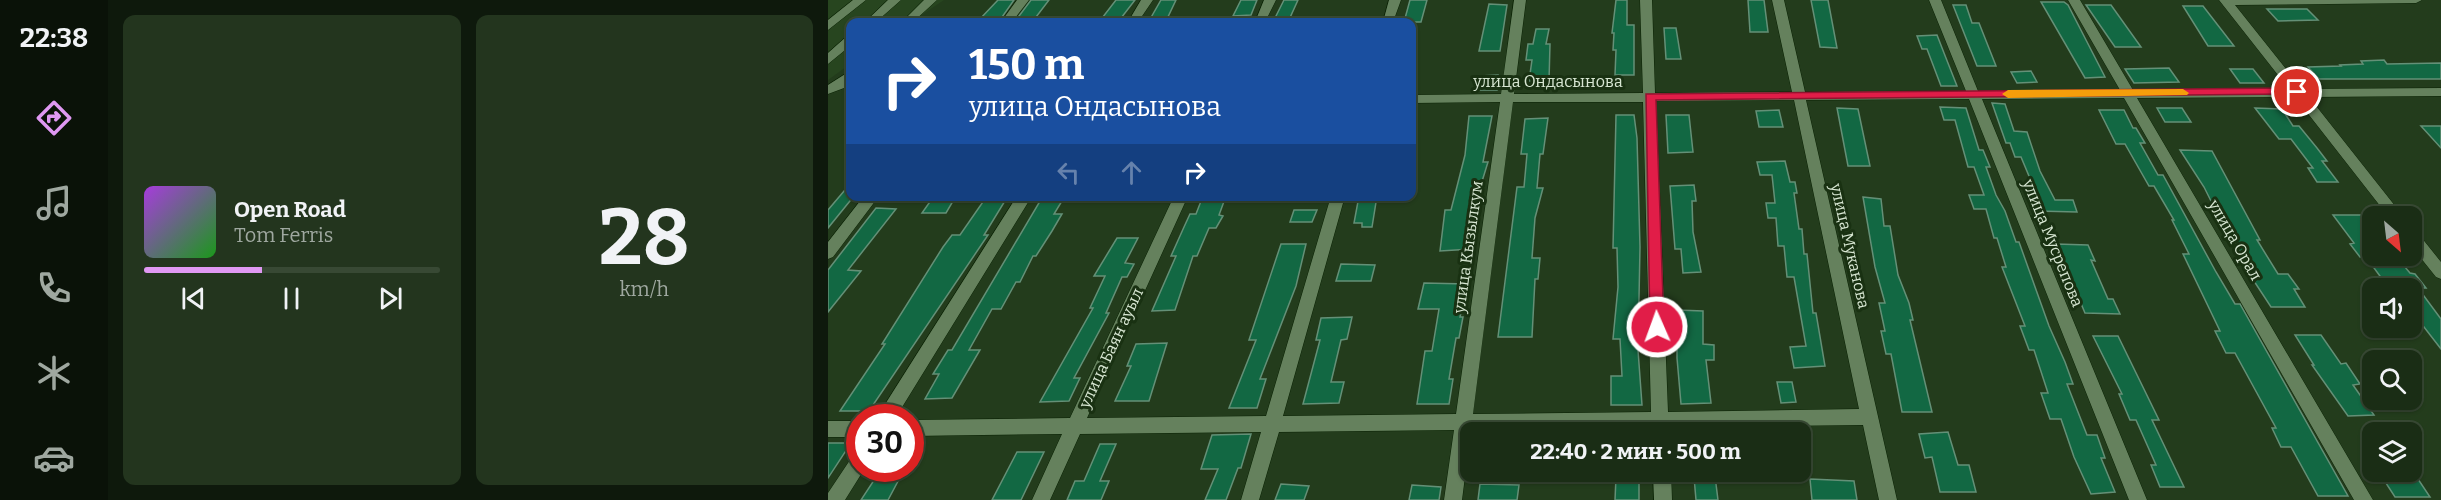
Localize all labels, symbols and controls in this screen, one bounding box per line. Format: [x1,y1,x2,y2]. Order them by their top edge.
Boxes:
text: 22:38 [20,22,88,54]
text: 150 m [969,40,1084,90]
icon: right [870,42,948,120]
pin [2271,66,2322,117]
street label: улица Ондасынова [1472,72,1623,91]
icon: arrive [2280,75,2313,108]
text: улица Ондасынова [969,91,1221,123]
icon: directions [33,97,75,139]
icon: left [1052,156,1085,189]
icon: ahead [1115,156,1148,189]
icon: right [1178,156,1211,189]
street label: улица Мусрепова [2018,175,2087,310]
street label: улица Кызылкум [1449,179,1487,316]
street label: улица Муканова [1826,181,1874,311]
icon: music [33,182,75,224]
text: 28 [599,191,690,285]
street label: улица Орал [2204,195,2266,284]
text: Open Road [234,196,346,223]
north arrow [2362,206,2422,266]
map controls [2362,206,2422,482]
text: Tom Ferris [234,223,333,247]
icon: phone [33,267,75,309]
text: km/h [620,277,669,301]
button: sound [2362,278,2422,338]
icon: previous [177,282,210,315]
icon: pause [275,282,308,315]
icon: next [374,282,407,315]
street label: улица Баян ауыл [1074,285,1147,412]
position arrow [1625,295,1689,359]
button: search [2362,350,2422,410]
icon: climate [33,352,75,394]
speed limit sign: 30 [846,404,924,482]
button: layers [2362,422,2422,482]
icon: car [33,437,75,479]
text: 22:40 · 2 мин · 500 m [1530,438,1741,465]

